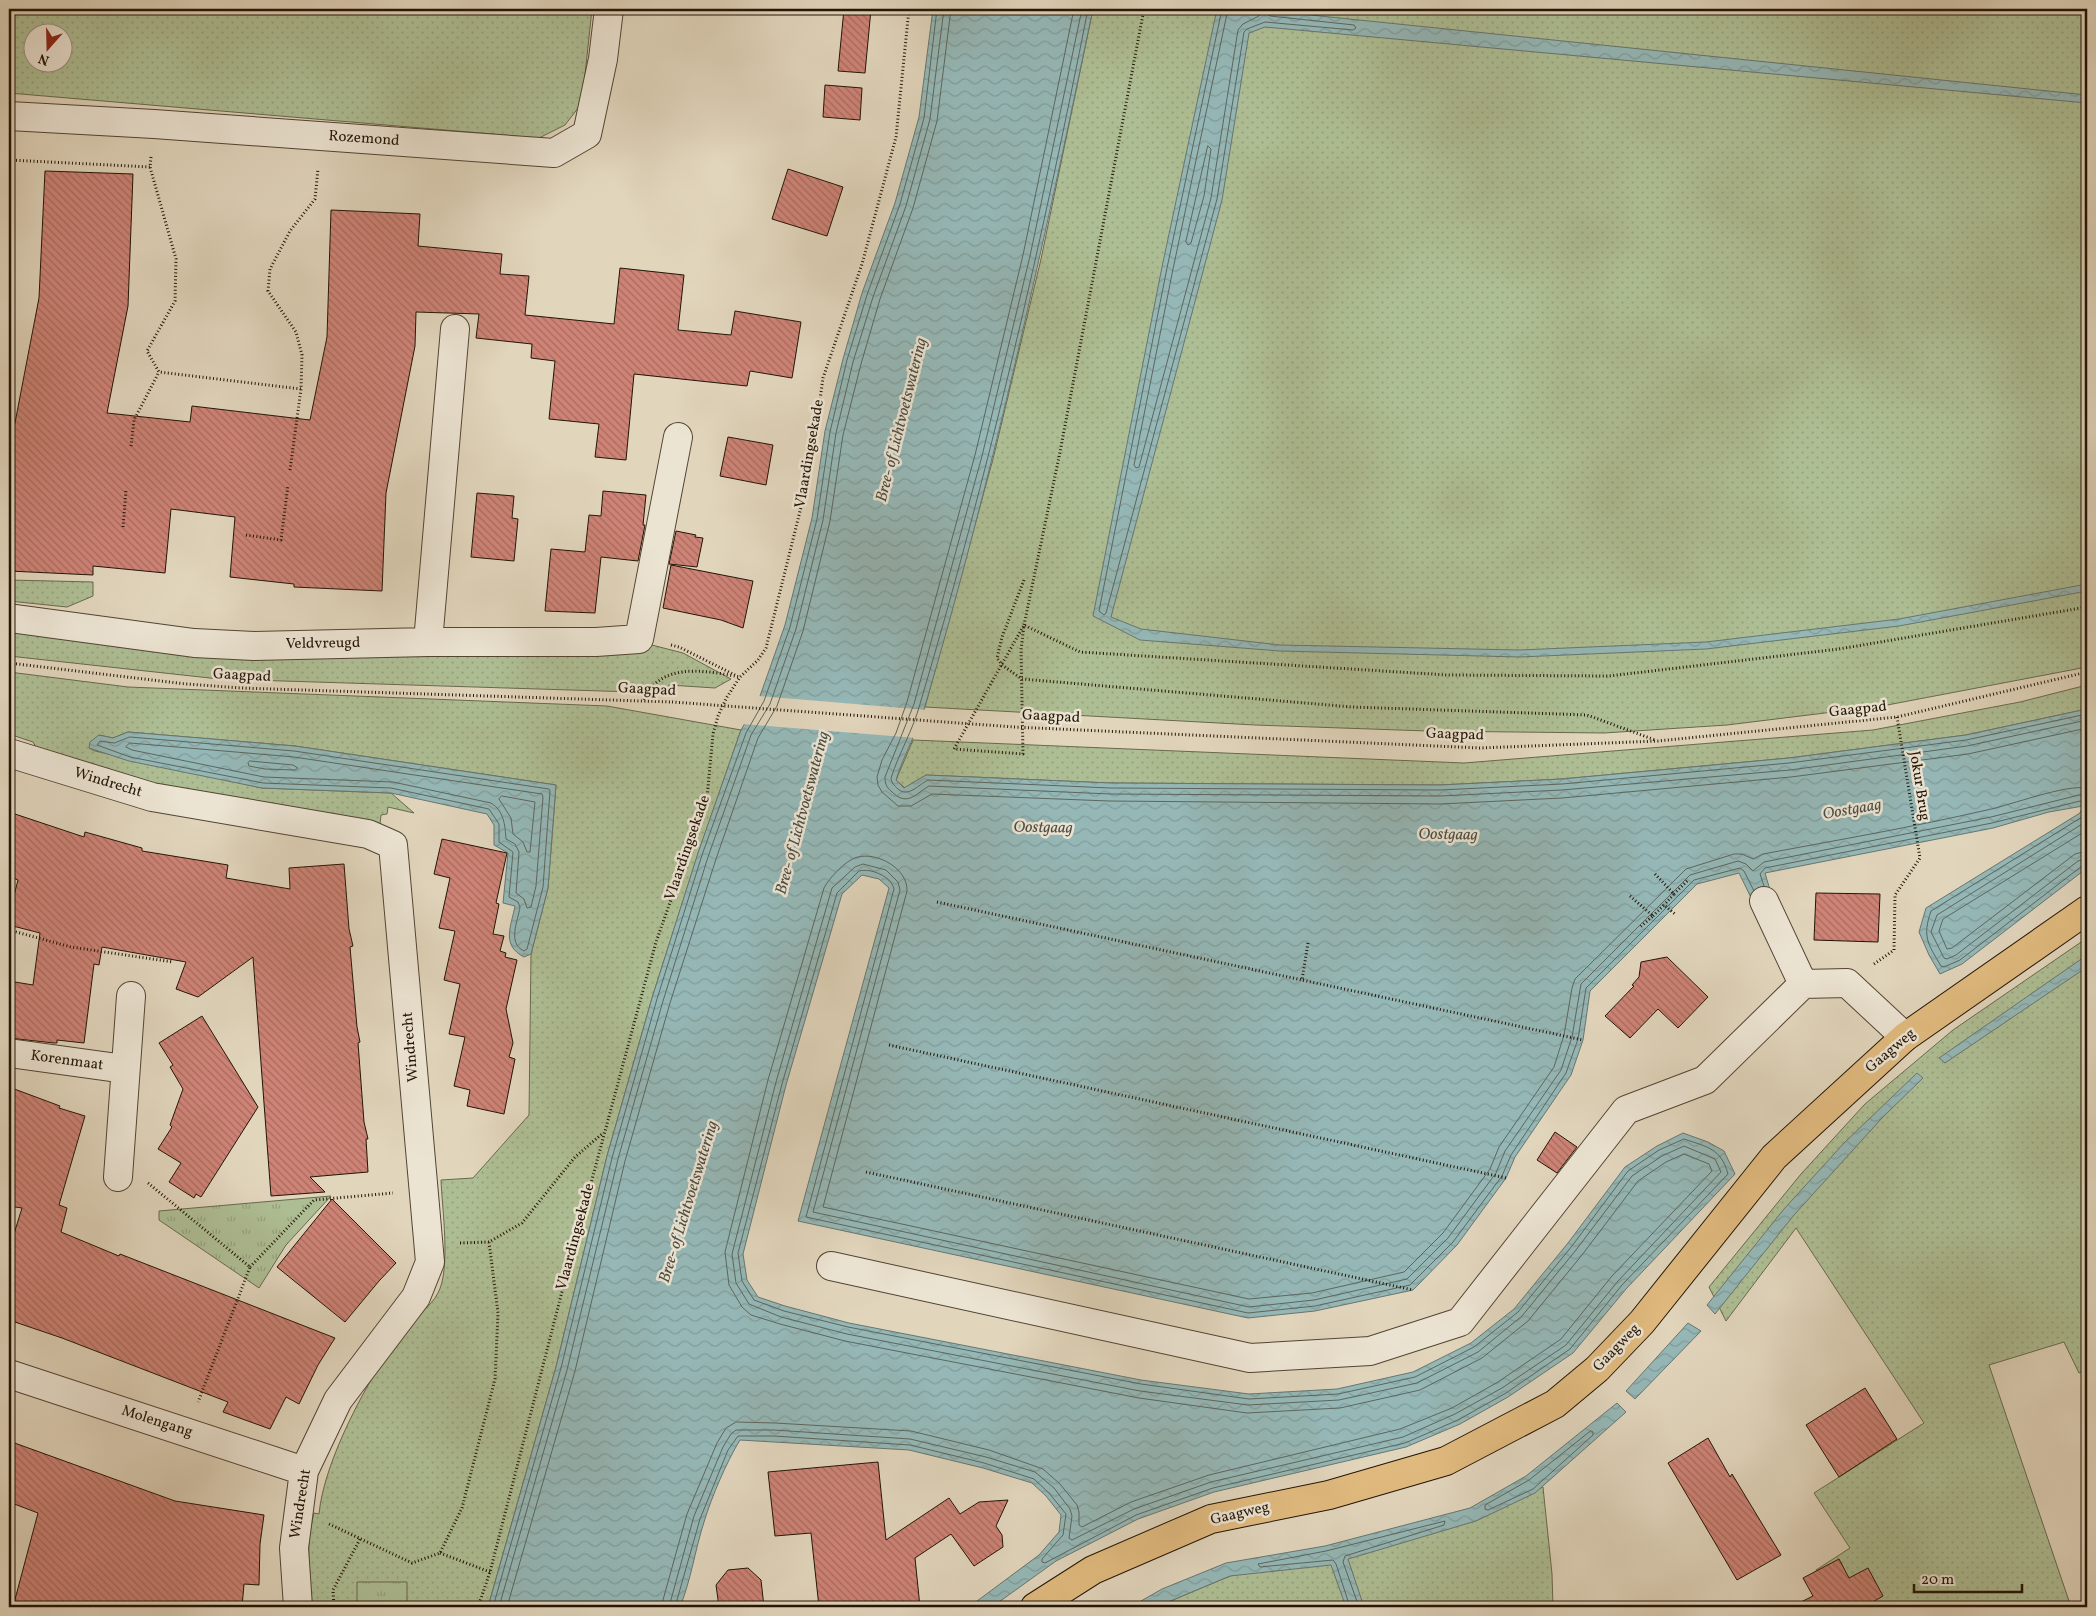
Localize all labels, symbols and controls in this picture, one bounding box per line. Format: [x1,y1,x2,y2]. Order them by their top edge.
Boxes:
north arrow [22,22,72,72]
text: N [36,48,52,69]
street label: Rozemond [328,126,400,152]
water label: Bree- of Lichtvoetswatering [871,336,933,504]
street label: Vlaardingsekade [790,398,830,510]
street label: Veldvreugd [285,633,361,655]
street label: Gaagpad [212,664,272,688]
street label: Gaagpad [617,678,677,702]
street label: Gaagpad [1828,697,1888,723]
street label: Gaagpad [1021,705,1081,729]
street label: Gaagpad [1426,723,1484,747]
water label: Bree- of Lichtvoetswatering [771,729,835,897]
street label: Jokur Brug [1903,750,1935,823]
street label: Windrecht [71,763,145,803]
street label: Vlaardingsekade [660,792,716,904]
water label: Oostgaag [1821,794,1883,826]
water label: Oostgaag [1013,816,1073,840]
water label: Oostgaag [1418,823,1478,847]
street label: Windrecht [397,1011,425,1083]
street label: Gaagweg [1861,1024,1921,1078]
street label: Korenmaat [29,1046,105,1076]
water label: Bree- of Lichtvoetswatering [654,1118,724,1286]
street label: Vlaardingsekade [552,1181,600,1293]
street label: Gaagweg [1589,1319,1646,1377]
street label: Molengang [119,1401,196,1443]
street label: Windrecht [285,1468,317,1540]
street label: Gaagweg [1208,1497,1272,1531]
scale bar [1914,1561,2021,1593]
text: 20 m [1921,1570,1954,1591]

